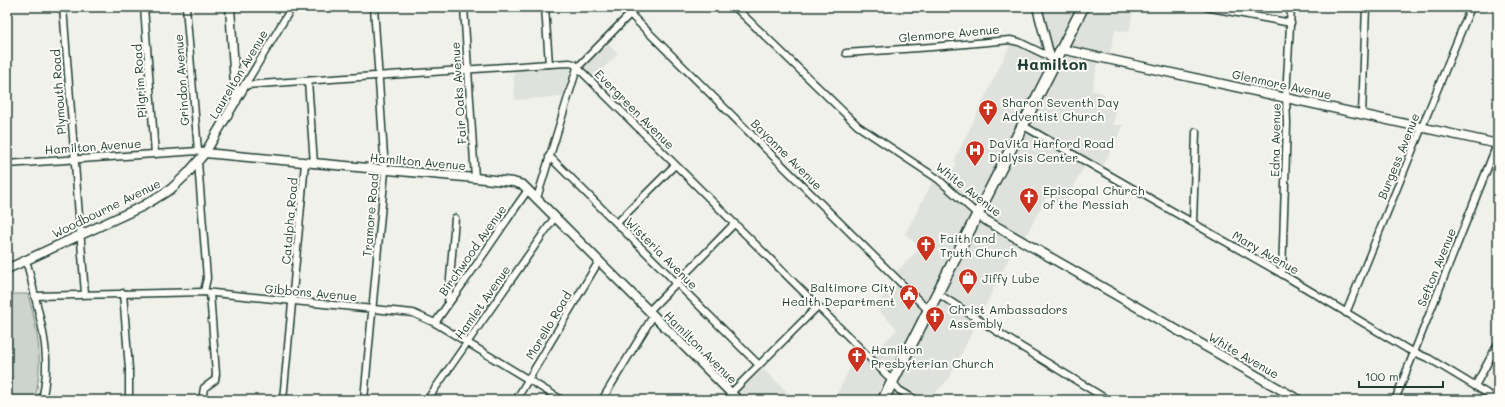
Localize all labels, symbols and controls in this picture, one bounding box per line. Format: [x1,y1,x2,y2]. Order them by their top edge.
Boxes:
street label: Glenmore Avenue [898,21,1000,45]
street label: Laurelton Avenue [205,26,271,122]
street label: Grindon Avenue [170,34,192,126]
street label: Fair Oaks Avenue [446,41,470,145]
street label: Pilgrim Road [128,43,150,118]
street label: Plymouth Road [47,48,69,135]
district label: Hamilton [1016,53,1088,74]
street label: Evergreen Avenue [592,66,678,152]
street label: Glenmore Avenue [1231,66,1333,102]
place label: Sharon Seventh Day Adventist Church [1002,94,1119,124]
church icon: Sharon Seventh Day Adventist Church [977,98,999,126]
street label: Edna Avenue [1266,103,1284,177]
street label: Burgess Avenue [1373,111,1423,201]
street label: Bayonne Avenue [748,115,826,193]
street label: Hamilton Avenue [44,135,142,157]
place label: DaVita Harford Road Dialysis Center [989,135,1114,165]
hospital icon: DaVita Harford Road Dialysis Center [964,139,986,167]
street label: Hamilton Avenue [369,149,467,173]
street label: White Avenue [933,158,1005,220]
street label: Tramore Road [358,172,382,258]
street label: Woodbourne Avenue [49,175,163,241]
street label: Catalpha Road [277,176,301,265]
place label: Episcopal Church of the Messiah [1043,182,1145,212]
church icon: Episcopal Church of the Messiah [1018,186,1040,214]
street label: Birchwood Avenue [435,201,509,299]
street label: Wisteria Avenue [623,214,701,292]
street label: Sefton Avenue [1413,225,1459,309]
street label: Mary Avenue [1230,226,1302,278]
place label: Faith and Truth Church [940,230,1017,260]
church icon: Faith and Truth Church [915,234,937,262]
street label: Hamlet Avenue [451,262,513,342]
shop icon: Jiffy Lube [957,267,979,295]
place label: Jiffy Lube [982,270,1040,286]
place label: Baltimore City Health Department [782,279,895,309]
street label: Gibbons Avenue [264,280,358,304]
public building icon: Baltimore City Health Department [898,283,920,311]
street label: Morello Road [521,288,575,362]
place label: Christ Ambassadors Assembly [949,301,1068,331]
church icon: Christ Ambassadors Assembly [924,305,946,333]
street label: Hamilton Avenue [661,307,741,387]
street label: White Avenue [1206,328,1282,382]
place label: Hamilton Presbyterian Church [871,341,994,371]
church icon: Hamilton Presbyterian Church [846,345,868,373]
scale bar [1359,363,1443,389]
text: 100 m [1365,368,1399,384]

